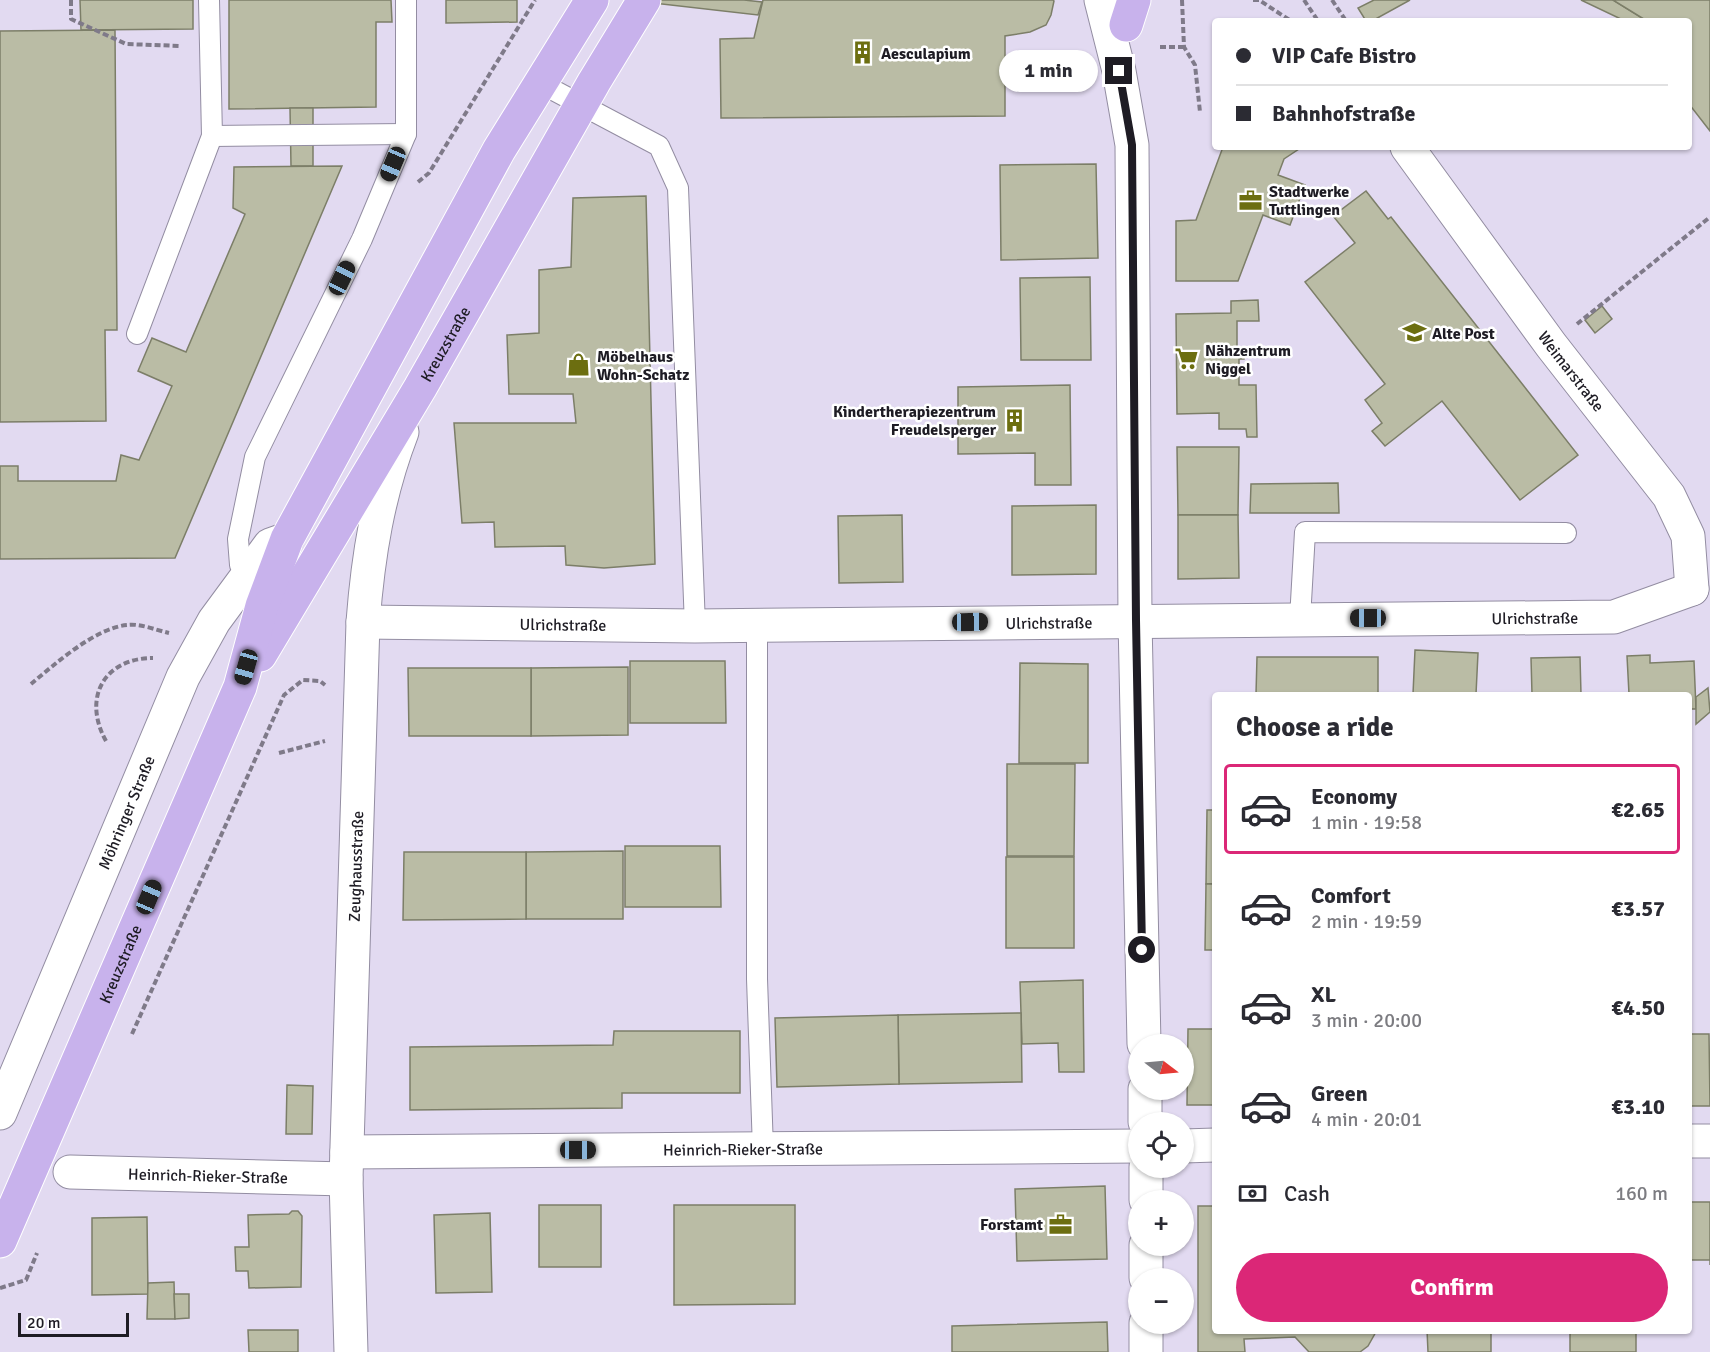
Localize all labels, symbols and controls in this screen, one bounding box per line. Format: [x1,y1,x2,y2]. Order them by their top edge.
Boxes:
building icon: Aesculapium [850,40,876,66]
text: VIP Cafe Bistro [1272,42,1416,69]
place label: Aesculapium [881,44,971,64]
callout: 1 min [999,50,1098,92]
route end [1105,57,1132,84]
text: 1 min [1024,58,1073,83]
text: Bahnhofstraße [1272,100,1415,127]
car [378,144,408,184]
place label: Stadtwerke Tuttlingen [1269,182,1349,220]
office icon: Stadtwerke Tuttlingen [1238,187,1264,213]
car [326,258,358,298]
street label: Kreuzstraße [417,303,475,386]
school or university icon: Alte Post [1401,320,1427,346]
place label: Alte Post [1432,324,1495,344]
street label: Weimarstraße [1533,327,1608,416]
place label: Nähzentrum Niggel [1205,341,1291,379]
supermarket icon: Nähzentrum Niggel [1174,346,1200,372]
place label: Möbelhaus Wohn-Schatz [597,347,689,385]
shop icon: Möbelhaus Wohn-Schatz [566,352,592,378]
place label: Kindertherapiezentrum Freudelsperger [833,402,997,440]
building icon: Kindertherapiezentrum Freudelsperger [1001,407,1027,433]
street label: Ulrichstraße [1491,608,1578,629]
car [1350,609,1386,627]
car [952,613,988,631]
street label: Ulrichstraße [1005,613,1092,634]
street label: Ulrichstraße [519,615,606,636]
car [232,647,260,687]
text: Choose a ride [1236,711,1394,744]
street label: Möhringer Straße [94,753,160,873]
icon: car [1239,782,1293,836]
text: Economy [1311,783,1397,810]
text: €2.65 [1611,796,1665,823]
street label: Zeughausstraße [345,810,368,922]
text: 1 min · 19:58 [1311,810,1422,835]
car [134,877,164,917]
icon: car [1239,881,1293,935]
text: Comfort [1311,882,1391,909]
text: €3.57 [1611,895,1665,922]
text: 2 min · 19:59 [1311,909,1422,934]
street label: Kreuzstraße [95,922,147,1007]
route start [1128,936,1155,963]
icon: car [1239,980,1293,1034]
text: XL [1311,981,1336,1008]
text: €4.50 [1611,994,1665,1021]
text: 3 min · 20:00 [1311,1008,1422,1033]
north arrow [1128,1034,1194,1100]
map controls [1128,1034,1194,1334]
icon: car [1239,1079,1293,1133]
text: Green [1311,1080,1368,1107]
text: €3.10 [1611,1093,1665,1120]
text: 4 min · 20:01 [1311,1107,1422,1132]
button: locate [1128,1112,1194,1178]
street label: Heinrich-Rieker-Straße [663,1139,823,1161]
car [560,1141,596,1159]
street label: Heinrich-Rieker-Straße [128,1164,288,1189]
icon: cash [1236,1177,1269,1210]
text: Cash [1284,1180,1330,1207]
text: 160 m [1615,1181,1668,1206]
button: + [1128,1190,1194,1256]
office icon: Forstamt [1048,1211,1074,1237]
place label: Forstamt [980,1215,1043,1235]
button: Confirm [1236,1253,1668,1322]
button: − [1128,1268,1194,1334]
scale bar [18,1310,129,1338]
text: 20 m [27,1313,61,1333]

